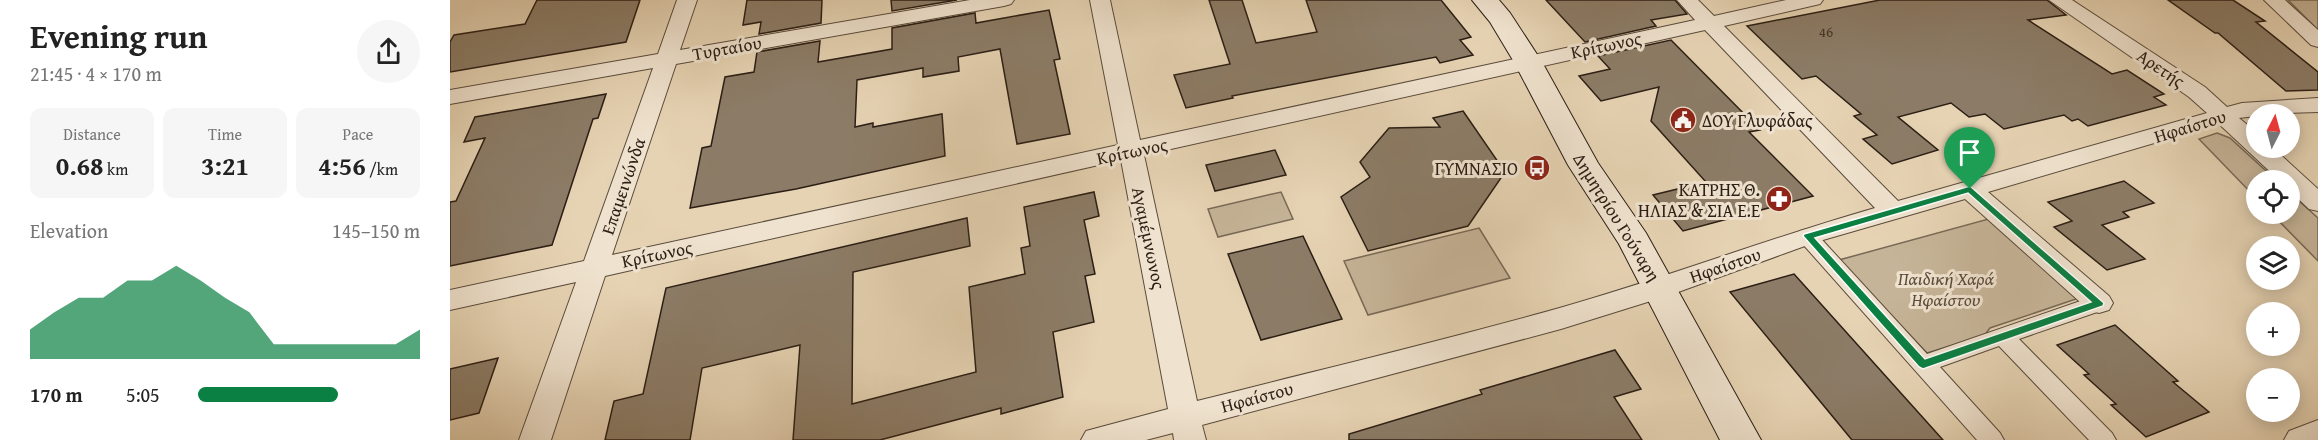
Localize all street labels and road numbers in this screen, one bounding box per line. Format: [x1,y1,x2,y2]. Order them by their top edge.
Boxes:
street label: Κρίτωνος [1568,24,1644,66]
street label: Τυρταίου [690,29,764,67]
street label: Αρετής [2132,42,2191,94]
street label: Ηφαίστου [2151,102,2229,150]
street label: Κρίτωνος [1094,130,1170,172]
street label: Επαμεινώνδα [594,134,652,238]
street label: Δημητρίου Γούναρη [1567,147,1667,287]
street label: Αγαμέμνωνος [1125,184,1173,292]
street label: Κρίτωνος [619,233,695,275]
street label: Ηφαίστου [1686,240,1764,290]
street label: Ηφαίστου [1218,374,1296,420]

